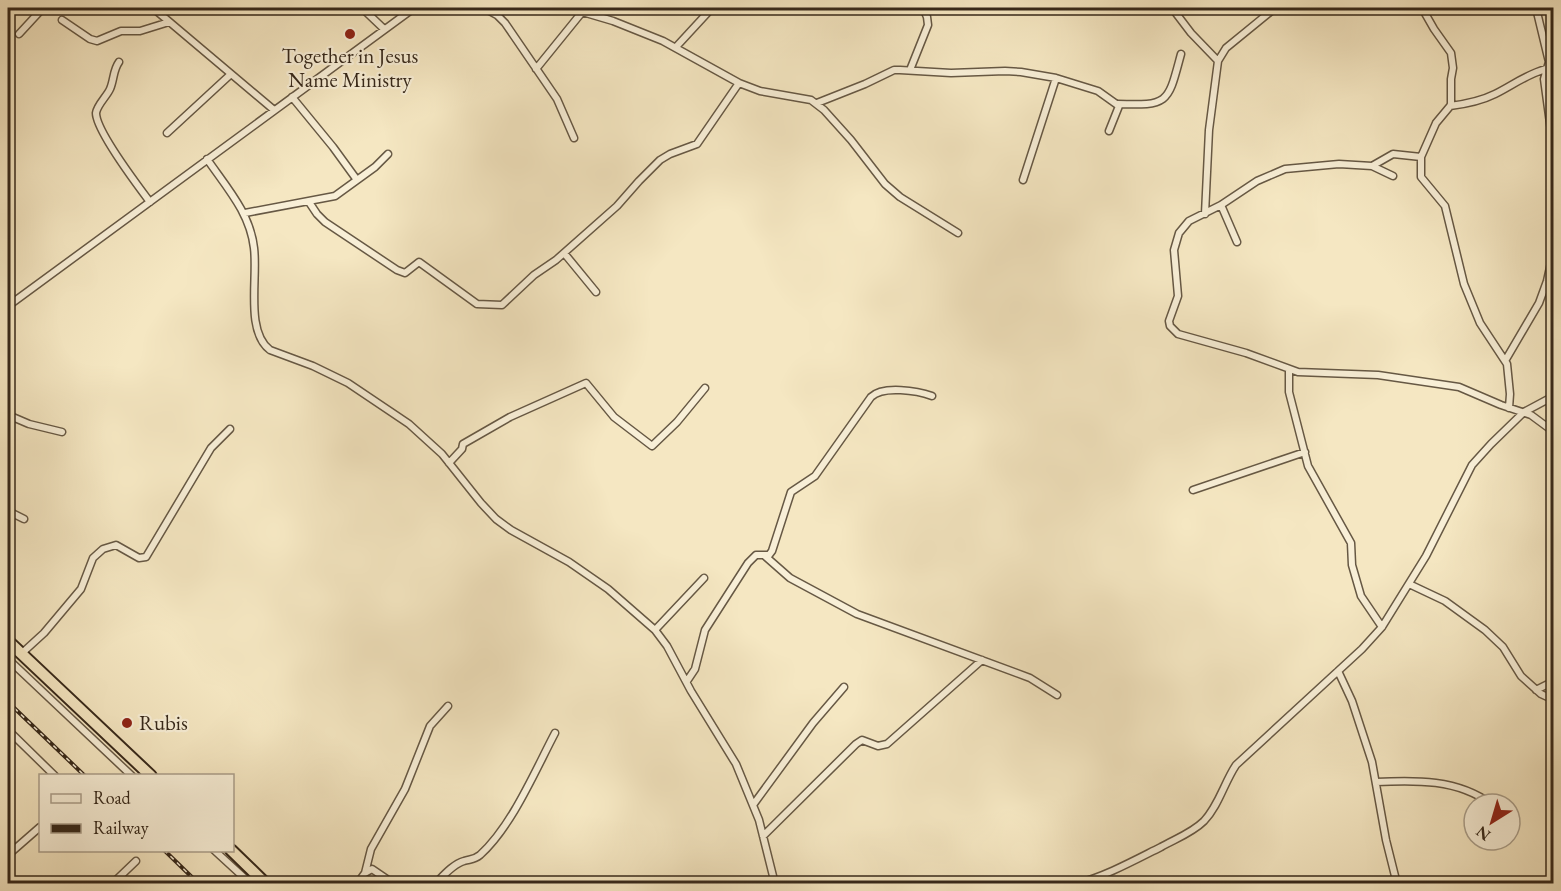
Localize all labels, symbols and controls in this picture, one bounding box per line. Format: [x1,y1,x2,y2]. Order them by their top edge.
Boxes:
marker: Together in Jesus Name Ministry [343,27,357,41]
place label: Together in Jesus Name Ministry [282,42,419,93]
place label: Rubis [139,709,188,736]
marker: Rubis [120,716,134,730]
legend [39,774,234,852]
text: Road [93,786,132,809]
north arrow [1462,792,1522,852]
text: Railway [93,816,149,839]
text: N [1472,821,1495,846]

